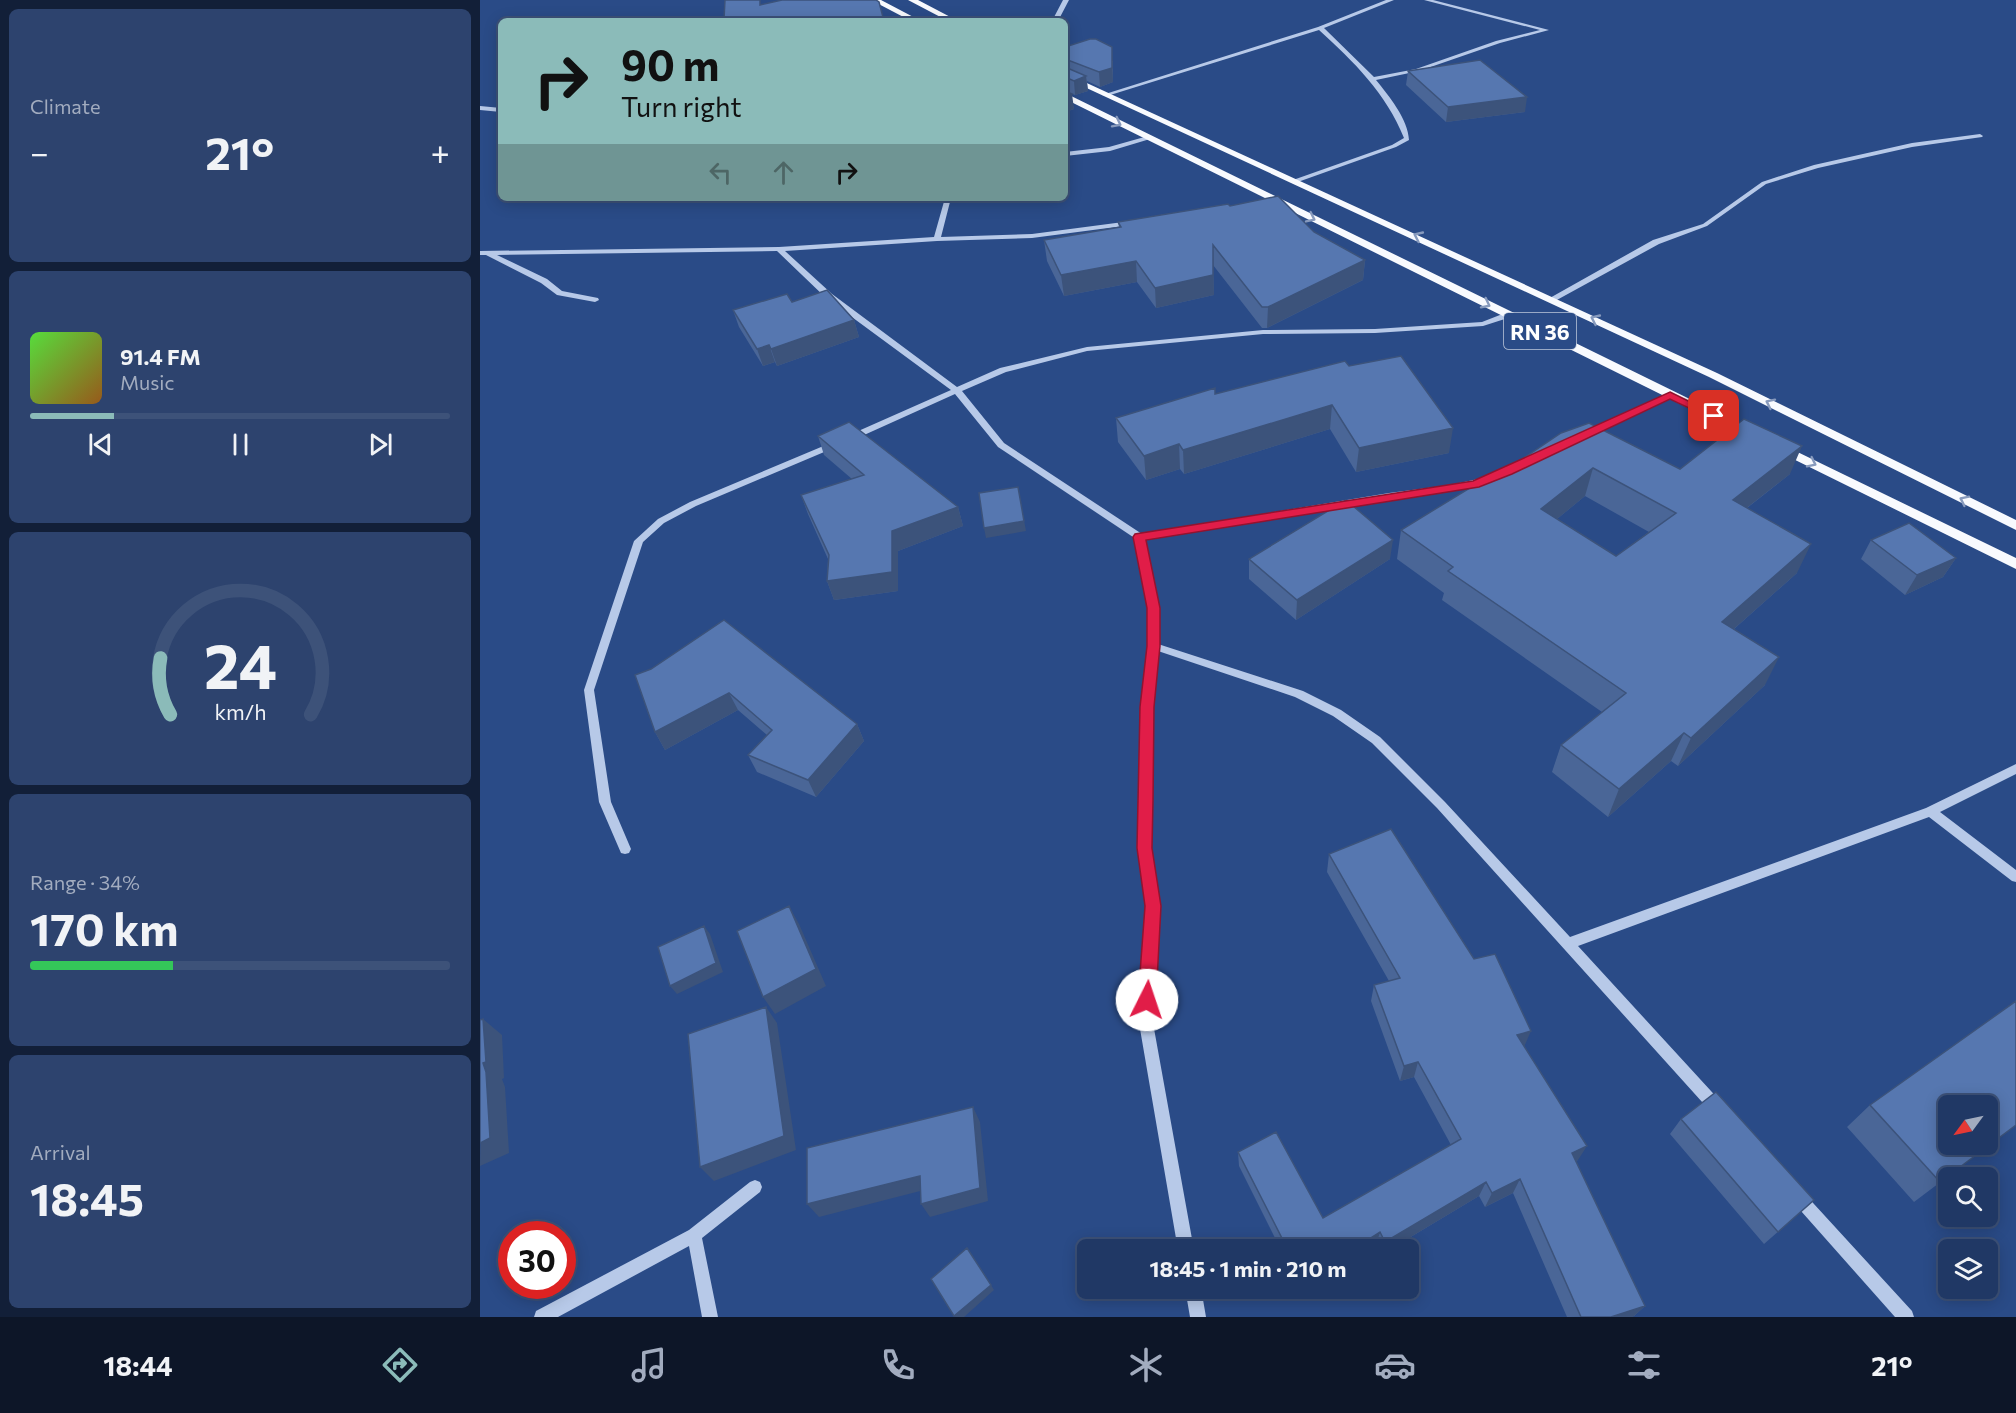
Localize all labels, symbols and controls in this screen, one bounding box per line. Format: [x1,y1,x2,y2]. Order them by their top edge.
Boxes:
text: 90 m [621,38,720,90]
icon: right [522,42,600,120]
text: Turn right [621,90,741,123]
text: Climate [30,94,100,118]
one-way arrow [1111,115,1122,127]
text: 21° [205,124,274,179]
text: − [30,131,49,172]
text: + [431,131,450,172]
icon: left [704,156,737,189]
icon: ahead [767,156,800,189]
icon: right [830,156,863,189]
one-way arrow [1305,210,1316,222]
one-way arrow [1414,231,1425,243]
one-way arrow [1479,297,1490,308]
road number: RN 36 [1504,313,1576,349]
one-way arrow [1590,314,1601,326]
text: 91.4 FM [120,343,201,370]
text: Music [120,370,174,394]
pin [1688,390,1739,441]
icon: arrive [1697,399,1730,432]
one-way arrow [1766,399,1777,411]
icon: previous [84,428,117,461]
icon: pause [224,428,257,461]
icon: next [364,428,397,461]
one-way arrow [1806,456,1817,468]
one-way arrow [1959,495,1970,507]
text: 24 [204,627,276,703]
text: km/h [214,699,266,725]
text: Range · 34% [30,870,140,894]
text: 170 km [30,900,178,955]
position arrow [1115,968,1179,1032]
north arrow [1938,1095,1998,1155]
map controls [1938,1095,1998,1299]
text: Arrival [30,1140,91,1164]
button: search [1938,1167,1998,1227]
text: 18:45 [30,1170,144,1225]
speed limit sign: 30 [498,1221,576,1299]
button: layers [1938,1239,1998,1299]
text: 18:45 · 1 min · 210 m [1150,1255,1346,1282]
icon: directions [379,1344,421,1386]
icon: music [628,1344,670,1386]
icon: phone [877,1344,919,1386]
icon: climate [1125,1344,1167,1386]
icon: car [1374,1344,1416,1386]
icon: filters [1623,1344,1665,1386]
text: 18:44 [103,1349,173,1382]
text: 21° [1871,1349,1913,1382]

